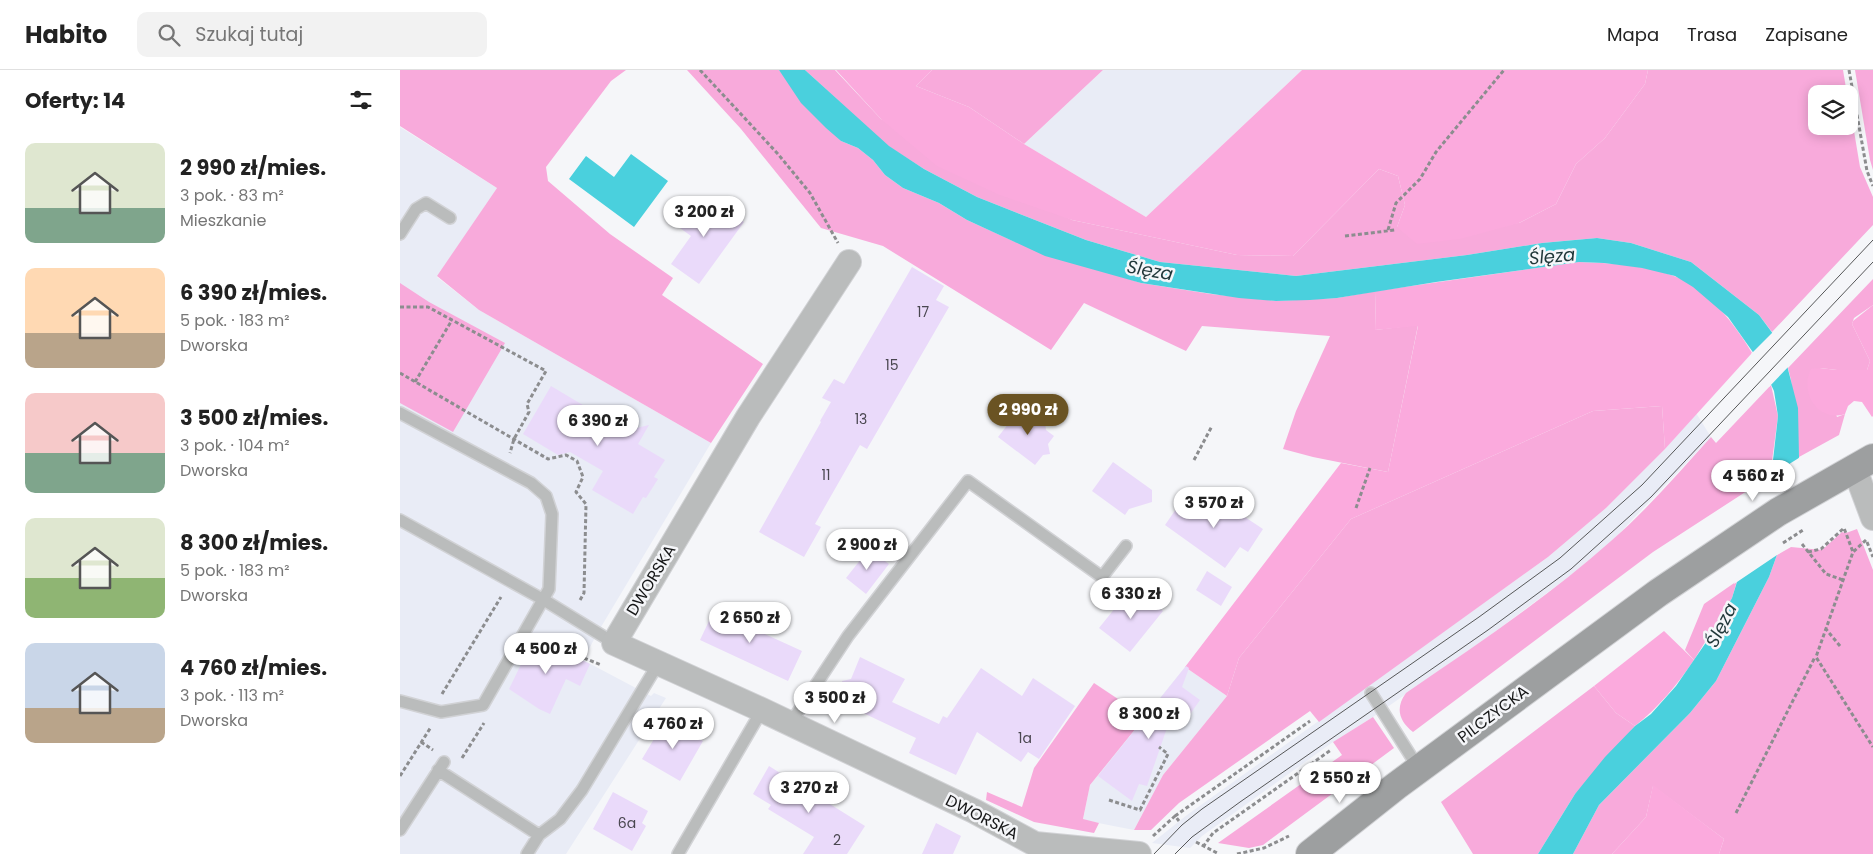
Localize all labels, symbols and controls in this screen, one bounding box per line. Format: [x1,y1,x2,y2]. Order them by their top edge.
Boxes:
search box [137,12,487,57]
text: Habito [25,18,107,51]
icon: search [155,21,183,49]
text: Szukaj tutaj [195,21,303,48]
text: Mapa [1607,22,1659,47]
text: Trasa [1687,22,1737,47]
text: Zapisane [1765,22,1848,47]
map controls [1808,85,1858,135]
button: layers [1808,85,1858,135]
text: Oferty: 14 [25,86,125,115]
icon: filters [347,86,375,114]
text: 2 990 zł/mies. [180,153,326,182]
icon: home [65,163,125,223]
text: 3 pok. · 83 m² [180,184,284,207]
pin: 3 200 zł [652,196,756,238]
text: 3 200 zł [674,200,734,223]
text: Mieszkanie [180,209,266,232]
water label: Ślęza [1528,242,1576,270]
water label: Ślęza [1125,254,1175,286]
text: 6 390 zł/mies. [180,278,327,307]
icon: home [65,288,125,348]
house number: 17 [917,302,929,322]
text: 5 pok. · 183 m² [180,309,290,332]
text: Dworska [180,334,248,357]
house number: 15 [885,355,899,375]
pin: 2 990 zł [976,394,1080,436]
text: 2 990 zł [998,398,1058,421]
text: 3 500 zł/mies. [180,403,328,432]
pin: 6 390 zł [546,404,650,447]
text: 6 390 zł [568,409,628,432]
house number: 13 [855,409,867,429]
icon: home [65,413,125,473]
text: 3 pok. · 104 m² [180,434,290,457]
text: Dworska [180,459,248,482]
pin: 4 560 zł [1701,460,1805,502]
text: 4 560 zł [1722,464,1784,487]
house number: 11 [822,465,830,485]
pin: 3 570 zł [1162,486,1266,529]
text: 3 570 zł [1185,491,1243,514]
text: 8 300 zł/mies. [180,528,328,557]
pin: 2 900 zł [815,528,919,571]
text: 2 900 zł [837,533,897,556]
icon: home [65,538,125,598]
street label: DWORSKA [621,540,681,620]
text: 5 pok. · 183 m² [180,559,290,582]
pin: 6 330 zł [1079,578,1183,620]
text: 6 330 zł [1101,582,1161,605]
text: Dworska [180,584,248,607]
water label: Ślęza [1699,599,1743,651]
pin: 2 650 zł [698,602,802,644]
text: 2 650 zł [720,606,780,629]
pin: 4 500 zł [494,632,598,675]
text: 4 500 zł [515,637,577,660]
text: 4 760 zł/mies. [180,653,327,682]
icon: home [65,663,125,723]
street label: PILCZYCKA [1453,680,1533,748]
pin: 3 500 zł [783,682,887,724]
text: 3 pok. · 113 m² [180,684,284,707]
text: 3 500 zł [805,686,865,709]
pin: 8 300 zł [1097,698,1201,740]
text: 8 300 zł [1119,702,1179,725]
pin: 4 760 zł [621,708,725,750]
text: Dworska [180,709,248,732]
text: 4 760 zł [643,712,703,735]
house number: 1a [1018,728,1032,748]
pin: 2 550 zł [1288,762,1392,804]
text: 2 550 zł [1310,766,1370,789]
pin: 3 270 zł [757,772,861,814]
text: 3 270 zł [780,776,838,799]
street label: DWORSKA [942,789,1023,845]
house number: 6a [618,813,636,833]
house number: 2 [833,830,841,850]

